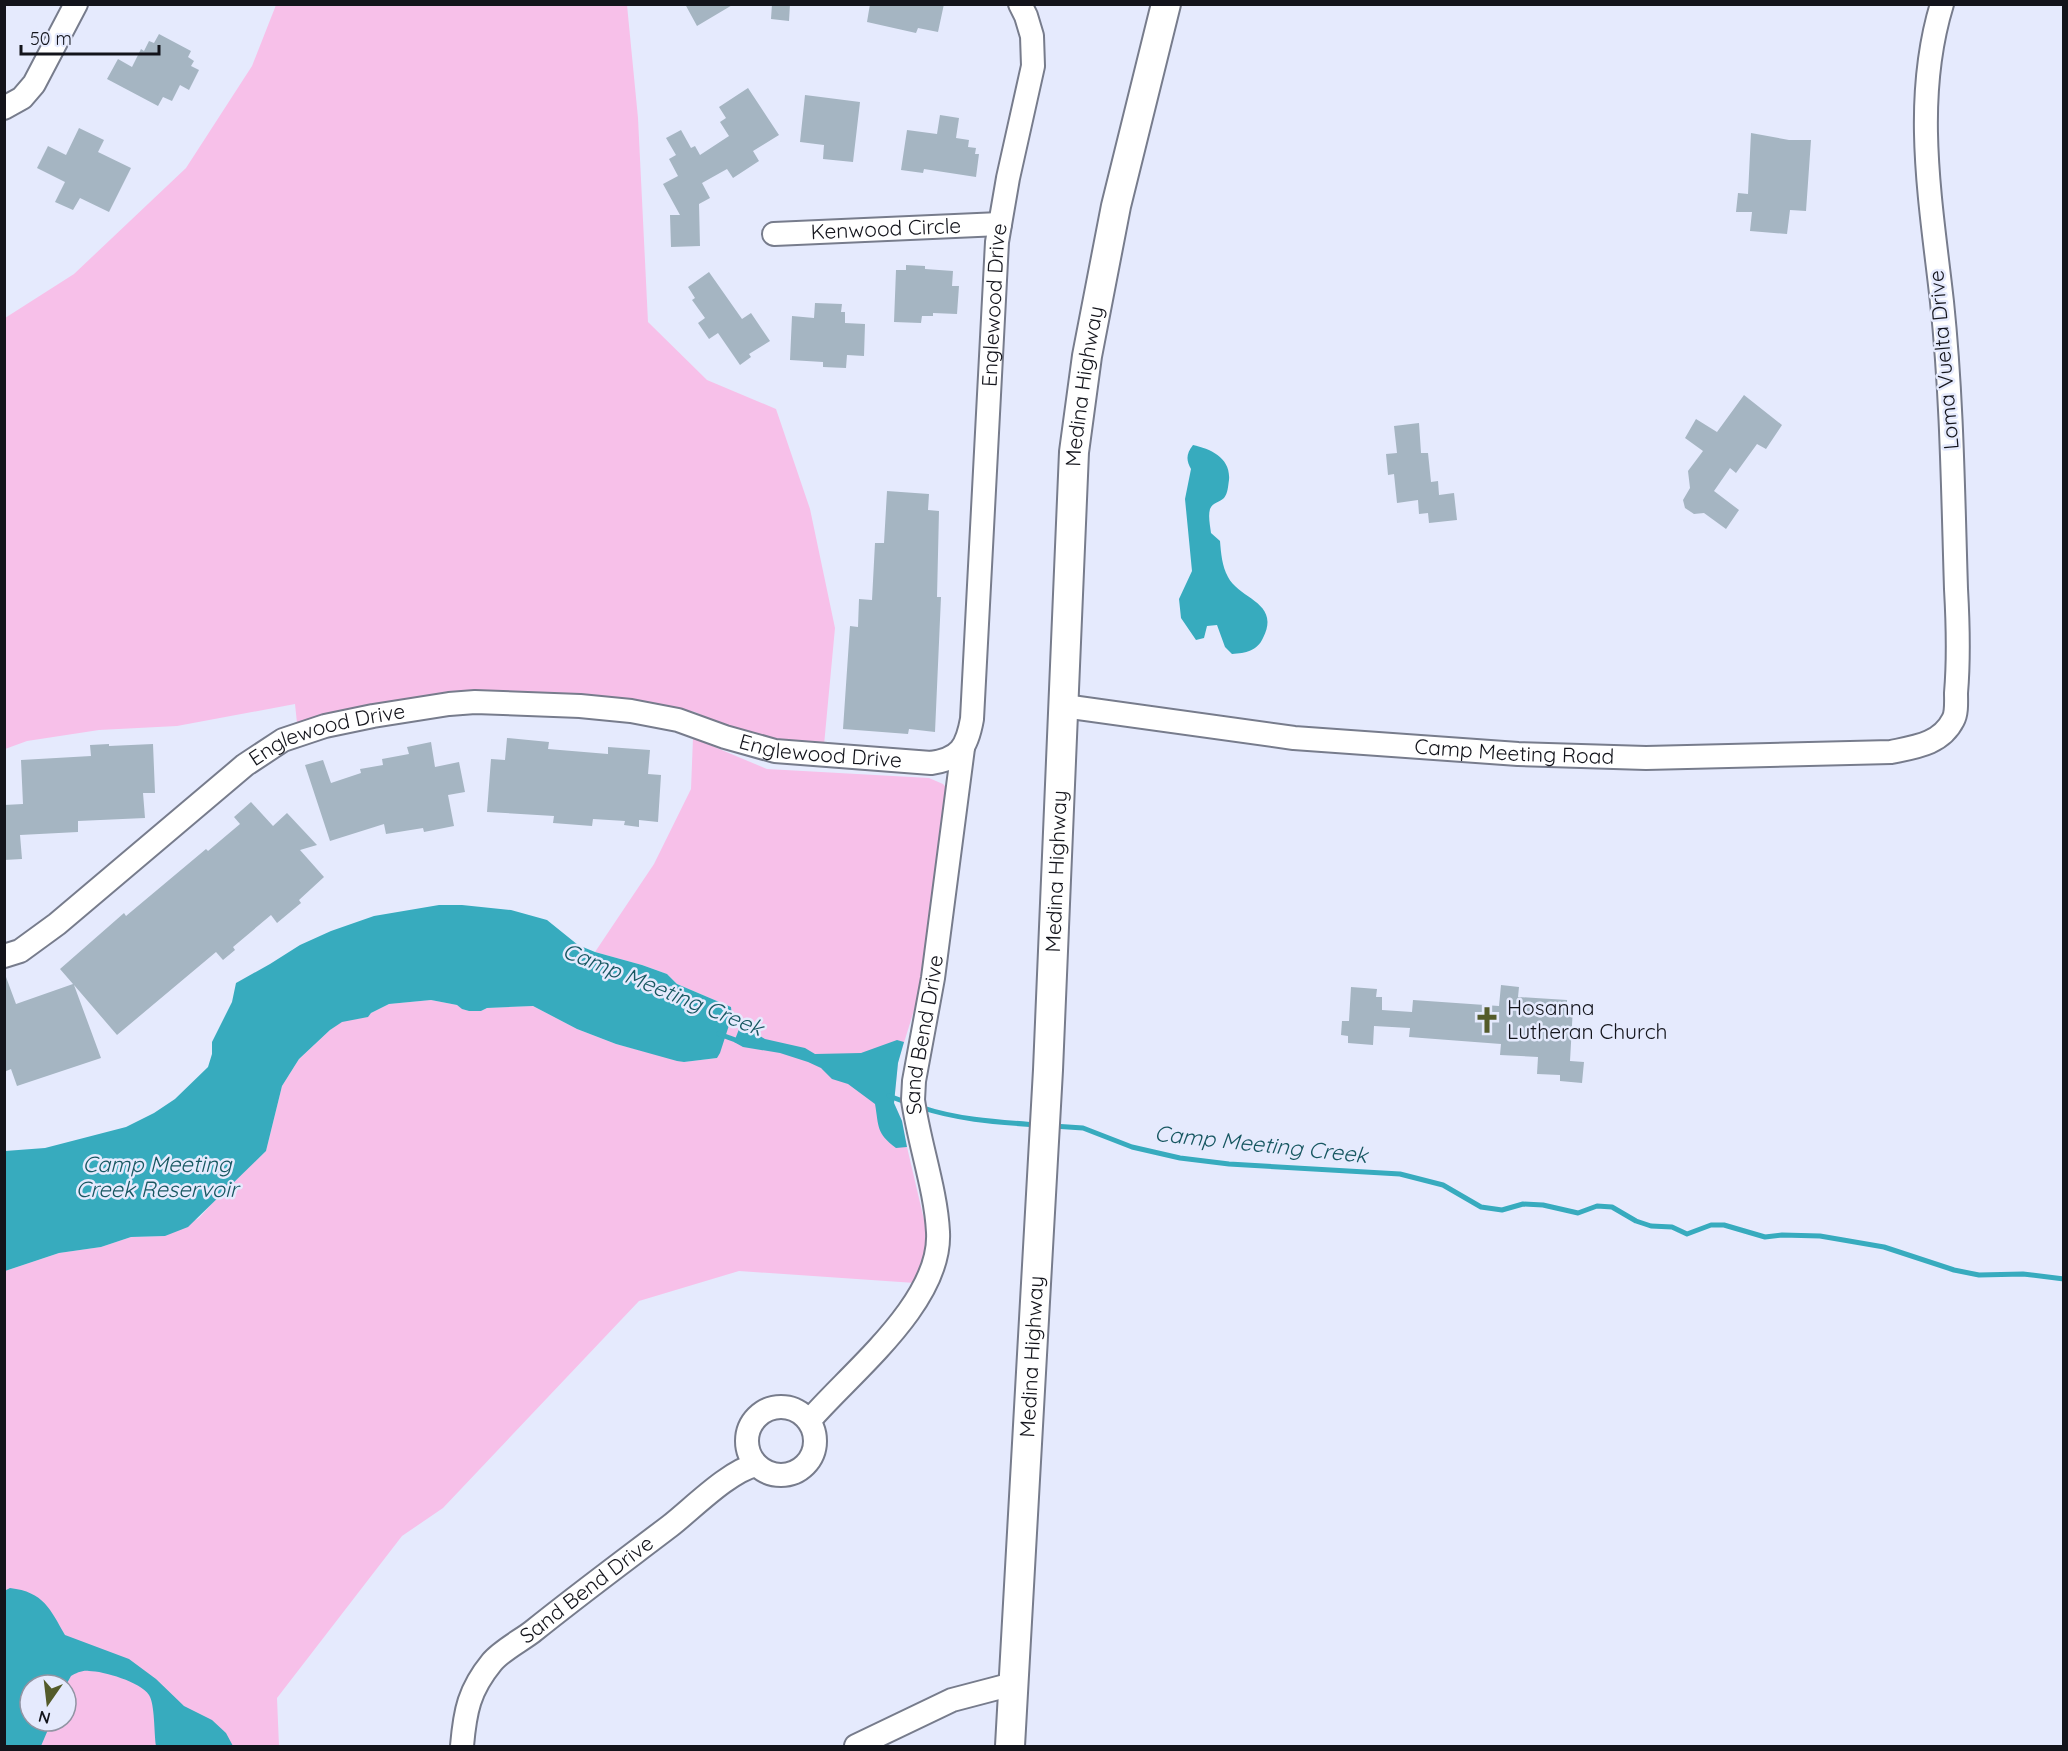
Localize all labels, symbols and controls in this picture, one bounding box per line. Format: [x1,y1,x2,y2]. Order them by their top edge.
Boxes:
scale bar [21,18,159,56]
text: 50 m [30,27,72,50]
street label: Kenwood Circle [810,212,962,244]
street label: Englewood Drive [975,221,1012,388]
street label: Loma Vuelta Drive [1922,269,1964,451]
street label: Medina Highway [1059,304,1108,467]
street label: Englewood Drive [243,697,407,771]
street label: Englewood Drive [736,728,903,773]
street label: Camp Meeting Road [1414,733,1615,769]
street label: Medina Highway [1039,790,1072,953]
water label: Camp Meeting Creek [559,936,769,1043]
street label: Sand Bend Drive [899,953,948,1117]
place label: Hosanna Lutheran Church [1507,994,1667,1044]
church icon: Hosanna Lutheran Church [1472,1005,1502,1035]
water label: Camp Meeting Creek [1153,1119,1371,1169]
water label: Camp Meeting Creek Reservoir [76,1150,241,1203]
street label: Medina Highway [1013,1275,1048,1438]
street label: Sand Bend Drive [514,1529,658,1649]
north arrow [18,1673,78,1733]
text: N [36,1706,52,1729]

